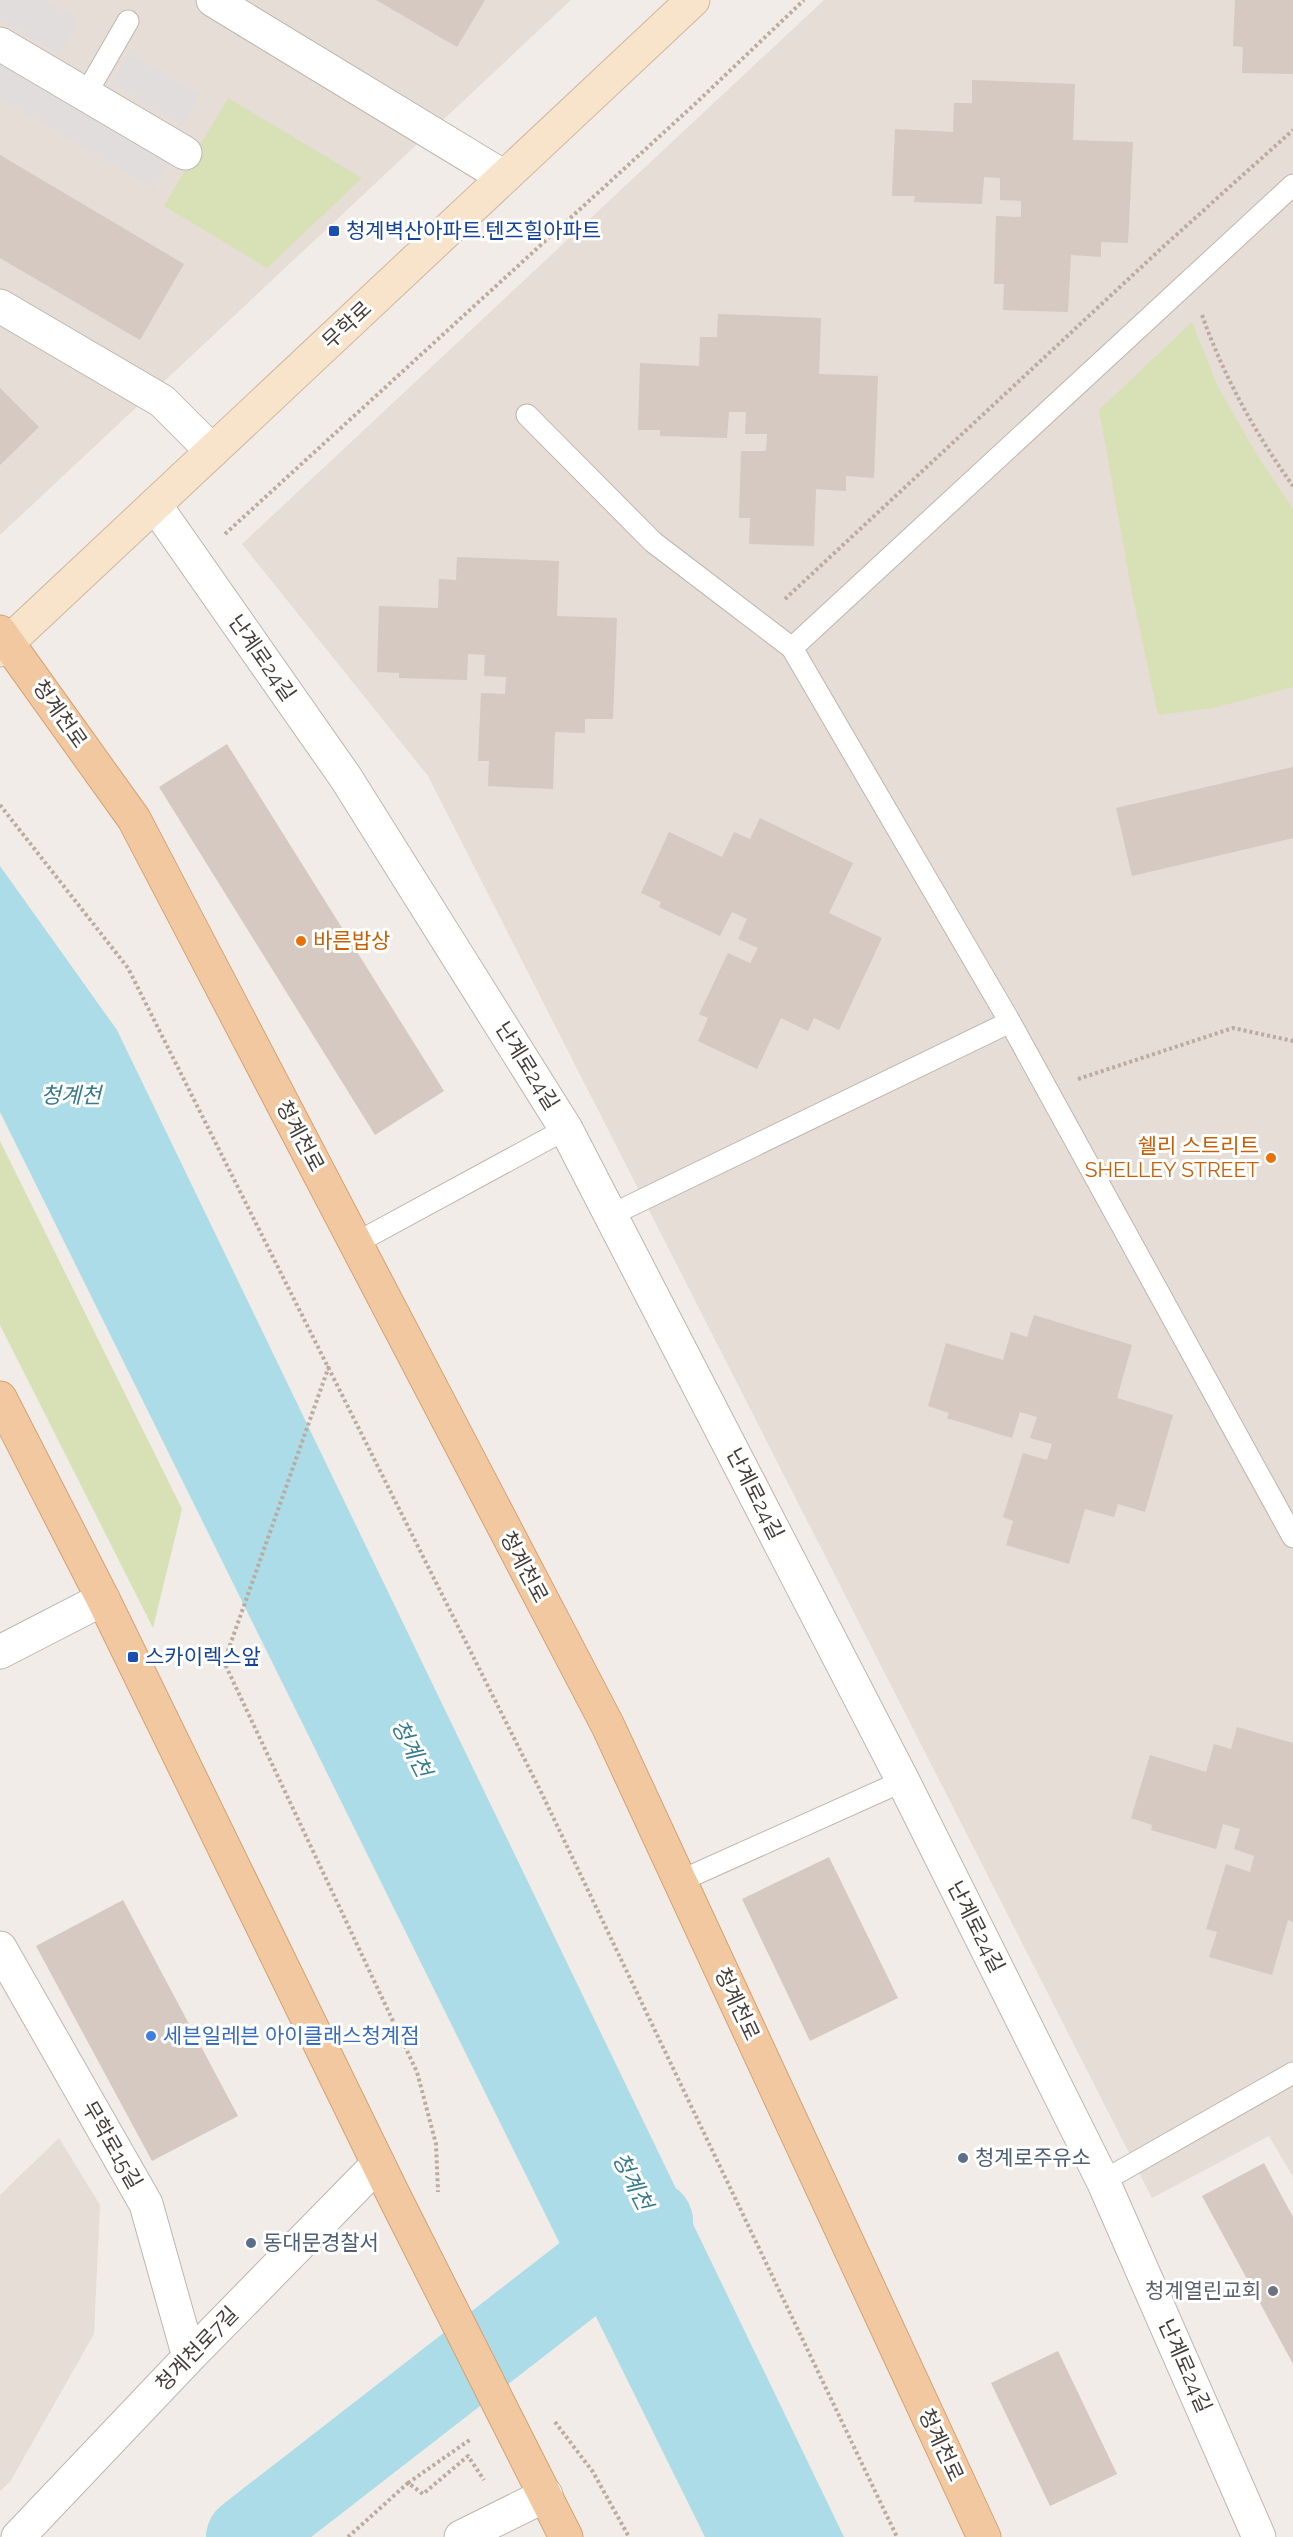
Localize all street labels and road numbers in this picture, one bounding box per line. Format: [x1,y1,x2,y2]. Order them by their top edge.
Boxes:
street label: 무학로 [317,296,376,354]
street label: 난계로24길 [224,610,301,706]
street label: 청계천로 [28,675,93,753]
street label: 난계로24길 [490,1017,564,1115]
street label: 청계천로 [271,1096,330,1176]
street label: 난계로24길 [722,1444,789,1544]
street label: 청계천로 [495,1527,554,1607]
street label: 난계로24길 [943,1877,1010,1977]
street label: 청계천로 [710,1963,765,2044]
street label: 무학로15길 [77,2096,148,2193]
street label: 청계천로7길 [150,2301,243,2396]
street label: 난계로24길 [1154,2315,1217,2416]
street label: 청계천로 [914,2404,969,2485]

